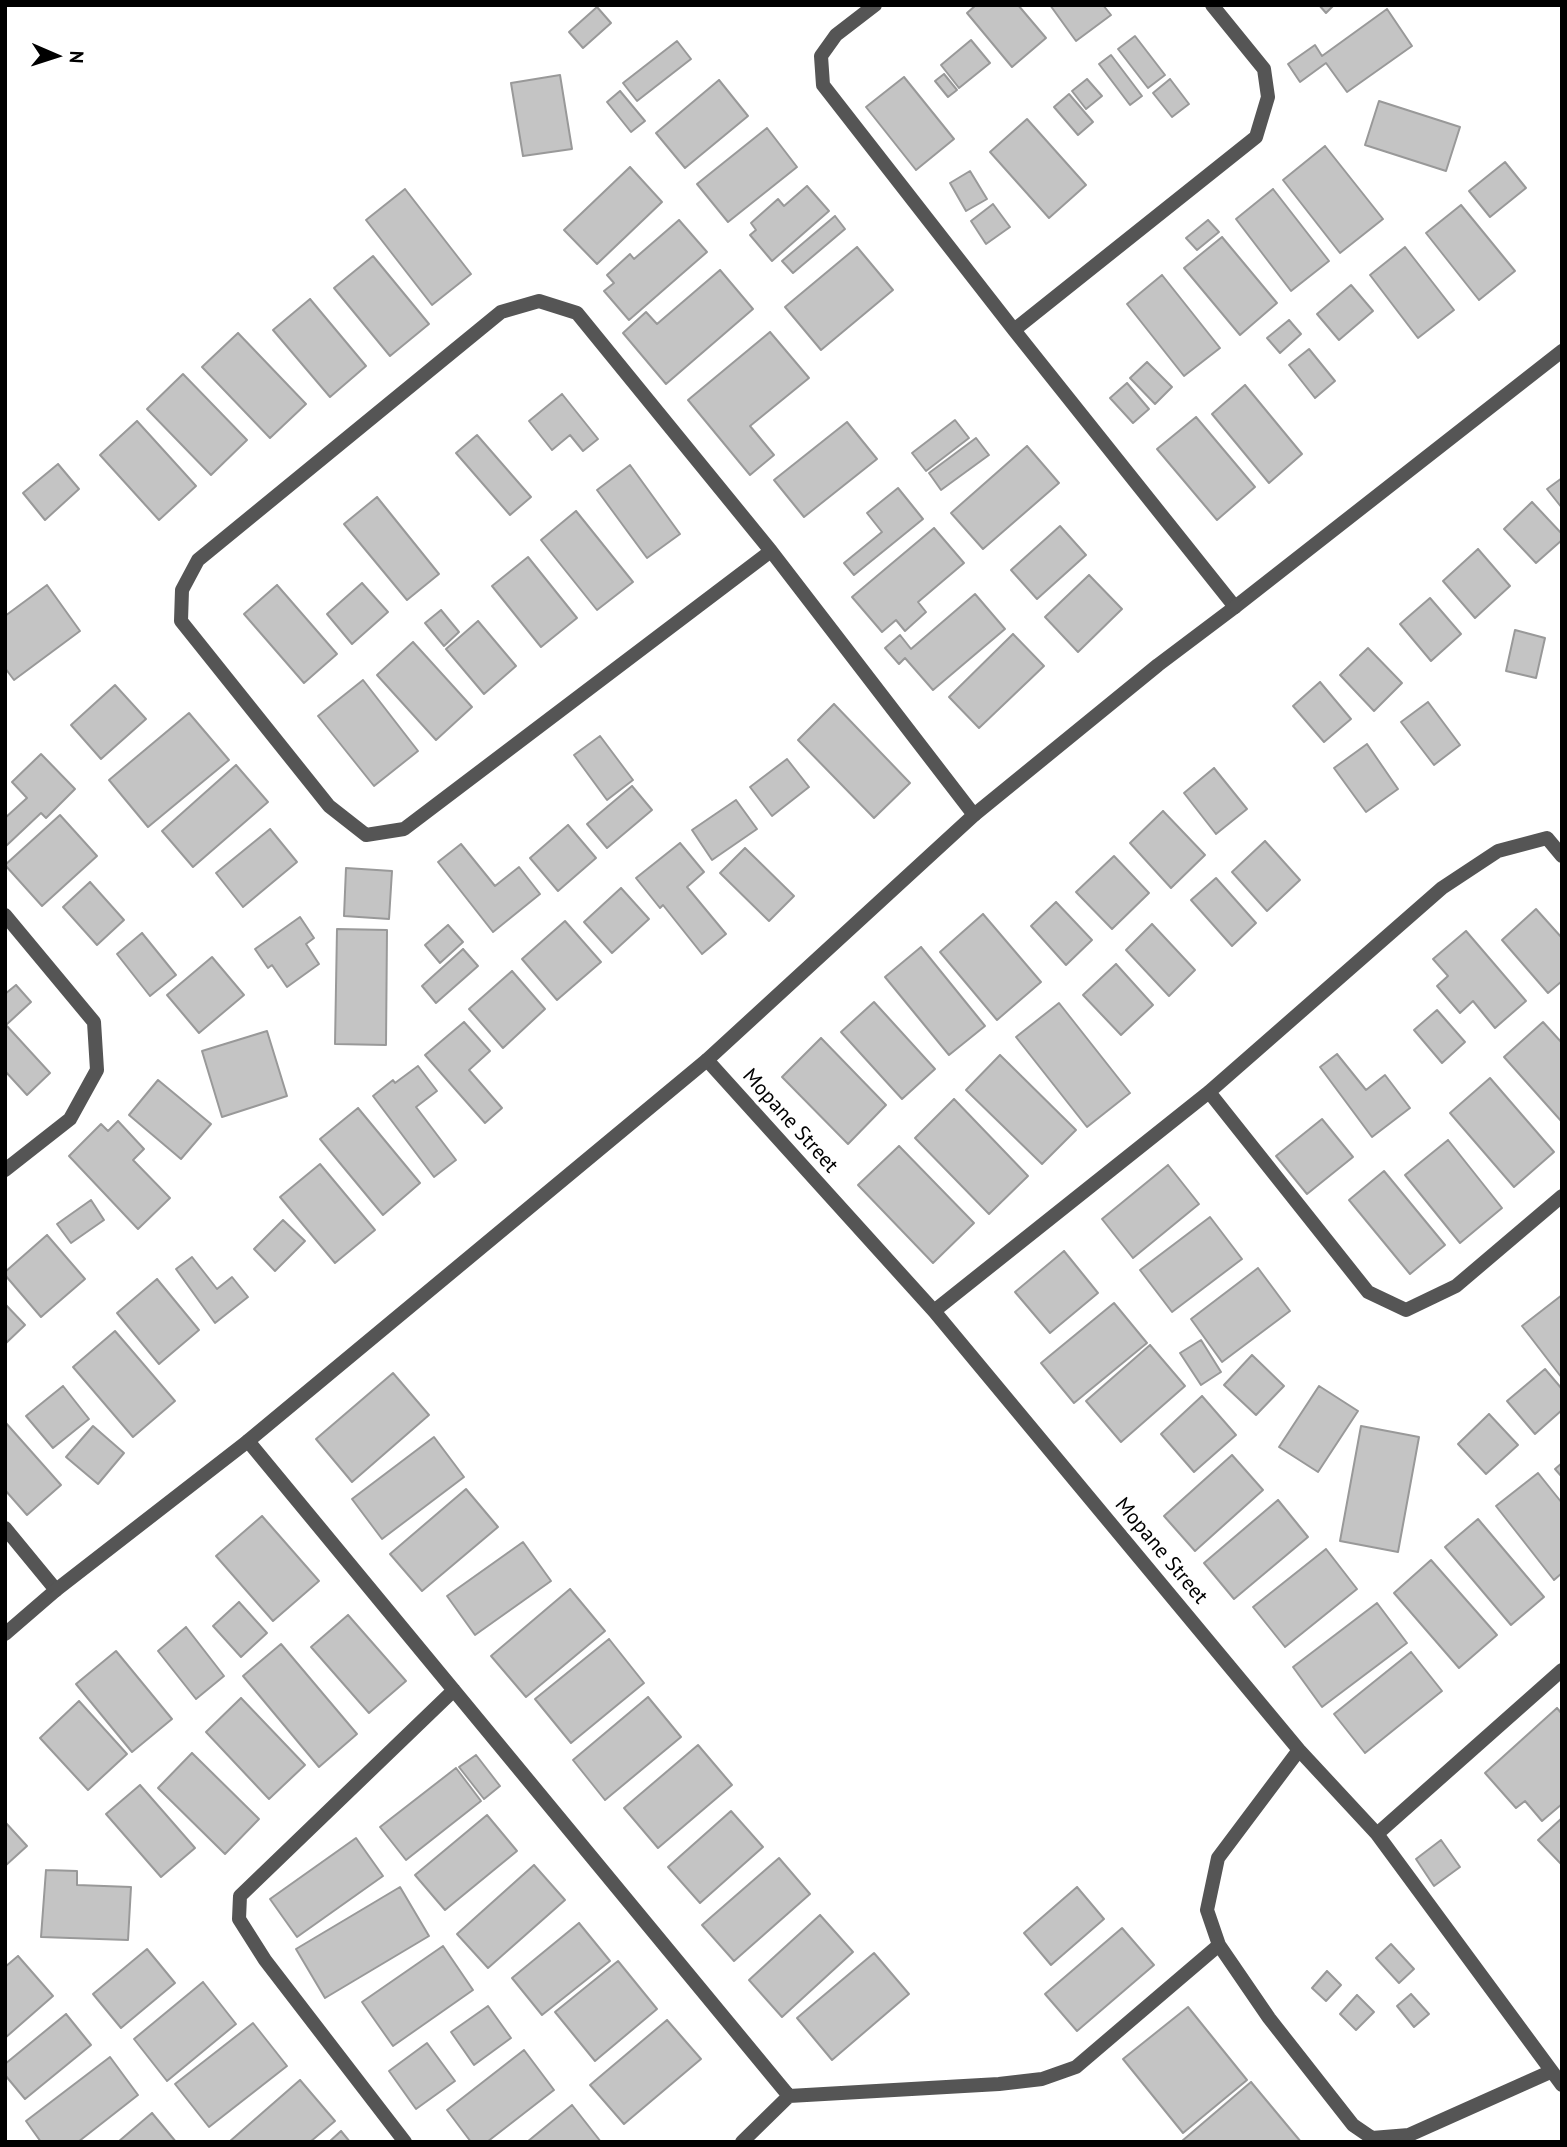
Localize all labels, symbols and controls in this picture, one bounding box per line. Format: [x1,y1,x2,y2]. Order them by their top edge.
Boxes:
north arrow [21,21,91,91]
text: N [65,50,89,64]
street label: Mopane Street [737,1064,843,1178]
street label: Mopane Street [1109,1493,1213,1609]

